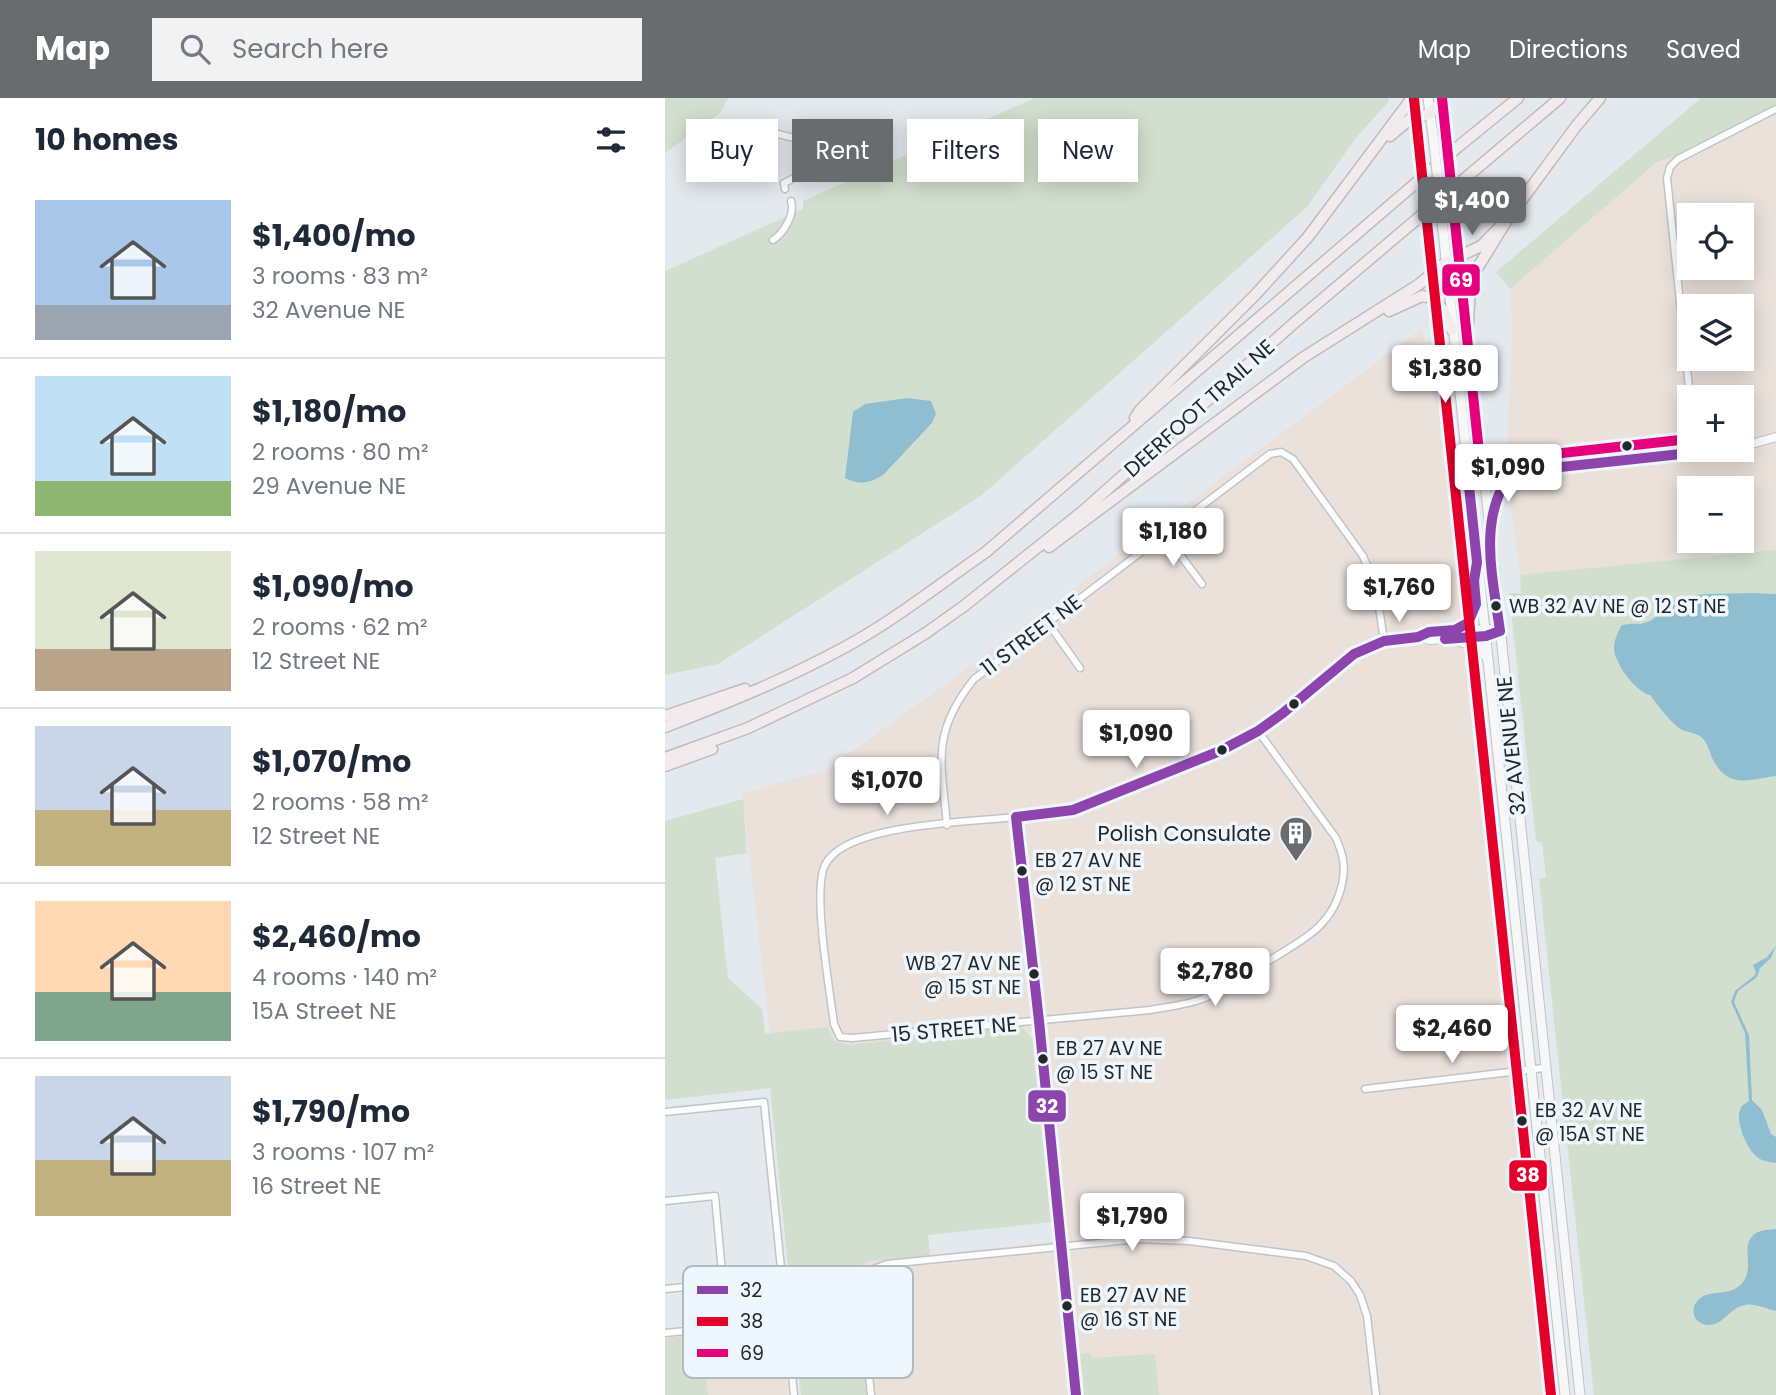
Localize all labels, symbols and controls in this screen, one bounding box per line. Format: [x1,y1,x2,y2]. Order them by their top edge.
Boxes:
search box [152,18,642,81]
text: Map [35,25,110,72]
icon: search [176,30,214,68]
text: Search here [232,31,389,67]
text: Map [1418,33,1471,66]
text: Directions [1509,33,1628,66]
text: Saved [1666,33,1741,66]
text: 10 homes [35,118,179,161]
chip: Buy [686,119,778,182]
chip: Rent [792,119,893,182]
chip: Filters [907,119,1024,182]
chip: New [1038,119,1138,182]
icon: filters [592,121,630,159]
pin: $1,400 [1415,178,1529,237]
text: $1,400 [1434,184,1510,216]
map controls [1677,203,1754,553]
button: locate [1677,203,1754,280]
text: $1,400/mo [252,214,416,257]
icon: home [91,228,175,312]
text: 3 rooms · 83 m² [252,260,428,292]
line badge: 69 [1441,263,1481,297]
text: 69 [1449,267,1473,294]
text: 32 Avenue NE [252,294,405,326]
button: layers [1677,294,1754,371]
street label: DEERFOOT TRAIL NE [1117,333,1281,483]
pin: $1,380 [1388,345,1502,405]
text: $1,380 [1408,352,1482,384]
button: + [1677,385,1754,462]
text: $1,180/mo [252,390,406,433]
icon: home [91,404,175,488]
text: 2 rooms · 80 m² [252,436,429,468]
unlabelled marker [1620,439,1634,453]
pin: $1,090 [1451,444,1565,504]
text: $1,090 [1471,451,1545,483]
text: 29 Avenue NE [252,470,406,502]
button: − [1677,476,1754,553]
pin: $1,180 [1116,508,1230,568]
text: $1,180 [1139,515,1207,547]
pin: $1,760 [1342,564,1456,624]
text: $1,090/mo [252,565,414,608]
text: $1,760 [1363,571,1435,603]
icon: home [91,579,175,663]
street label: 11 STREET NE [975,587,1087,683]
place label: WB 32 AV NE @ 12 ST NE [1509,593,1726,620]
marker: WB 32 AV NE @ 12 ST NE [1489,599,1503,613]
text: 2 rooms · 62 m² [252,611,428,643]
text: 12 Street NE [252,645,380,677]
street label: 32 AVENUE NE [1489,675,1533,817]
unlabelled marker [1287,697,1301,711]
pin: $1,090 [1079,710,1193,770]
text: $1,090 [1099,717,1173,749]
text: $1,070/mo [252,740,411,783]
unlabelled marker [1215,743,1229,757]
icon: home [91,754,175,838]
pin: $1,070 [830,758,944,817]
text: $1,070 [851,764,923,796]
text: 2 rooms · 58 m² [252,786,429,818]
building icon: Polish Consulate [1277,814,1315,863]
place label: Polish Consulate [1098,819,1271,848]
text: 12 Street NE [252,820,380,852]
place label: EB 27 AV NE @ 12 ST NE [1035,847,1142,898]
marker: EB 27 AV NE @ 12 ST NE [1015,864,1029,878]
text: $2,460/mo [252,915,421,958]
icon: home [91,929,175,1013]
pin: $2,780 [1158,948,1272,1008]
place label: WB 27 AV NE @ 15 ST NE [906,950,1021,1001]
text: $2,780 [1176,955,1254,987]
text: 4 rooms · 140 m² [252,961,437,993]
marker: WB 27 AV NE @ 15 ST NE [1027,967,1041,981]
text: 15A Street NE [252,995,397,1027]
pin: $2,460 [1395,1006,1509,1065]
street label: 15 STREET NE [890,1009,1018,1049]
text: $2,460 [1412,1012,1492,1044]
place label: EB 27 AV NE @ 15 ST NE [1056,1035,1163,1086]
marker: EB 27 AV NE @ 15 ST NE [1036,1052,1050,1066]
line badge: 32 [1027,1089,1067,1123]
text: $1,790/mo [252,1090,410,1133]
text: 32 [1036,1093,1058,1120]
place label: EB 32 AV NE @ 15A ST NE [1535,1097,1645,1148]
icon: home [91,1104,175,1188]
marker: EB 32 AV NE @ 15A ST NE [1515,1114,1529,1128]
text: 3 rooms · 107 m² [252,1136,434,1168]
line badge: 38 [1508,1159,1548,1192]
text: 38 [1516,1162,1540,1189]
text: 16 Street NE [252,1170,382,1202]
pin: $1,790 [1075,1194,1189,1253]
text: $1,790 [1096,1200,1168,1232]
legend [683,1266,913,1378]
text: 32 [740,1277,762,1304]
place label: EB 27 AV NE @ 16 ST NE [1080,1282,1187,1333]
marker: EB 27 AV NE @ 16 ST NE [1060,1299,1074,1313]
text: 38 [740,1308,763,1335]
text: 69 [740,1340,764,1367]

